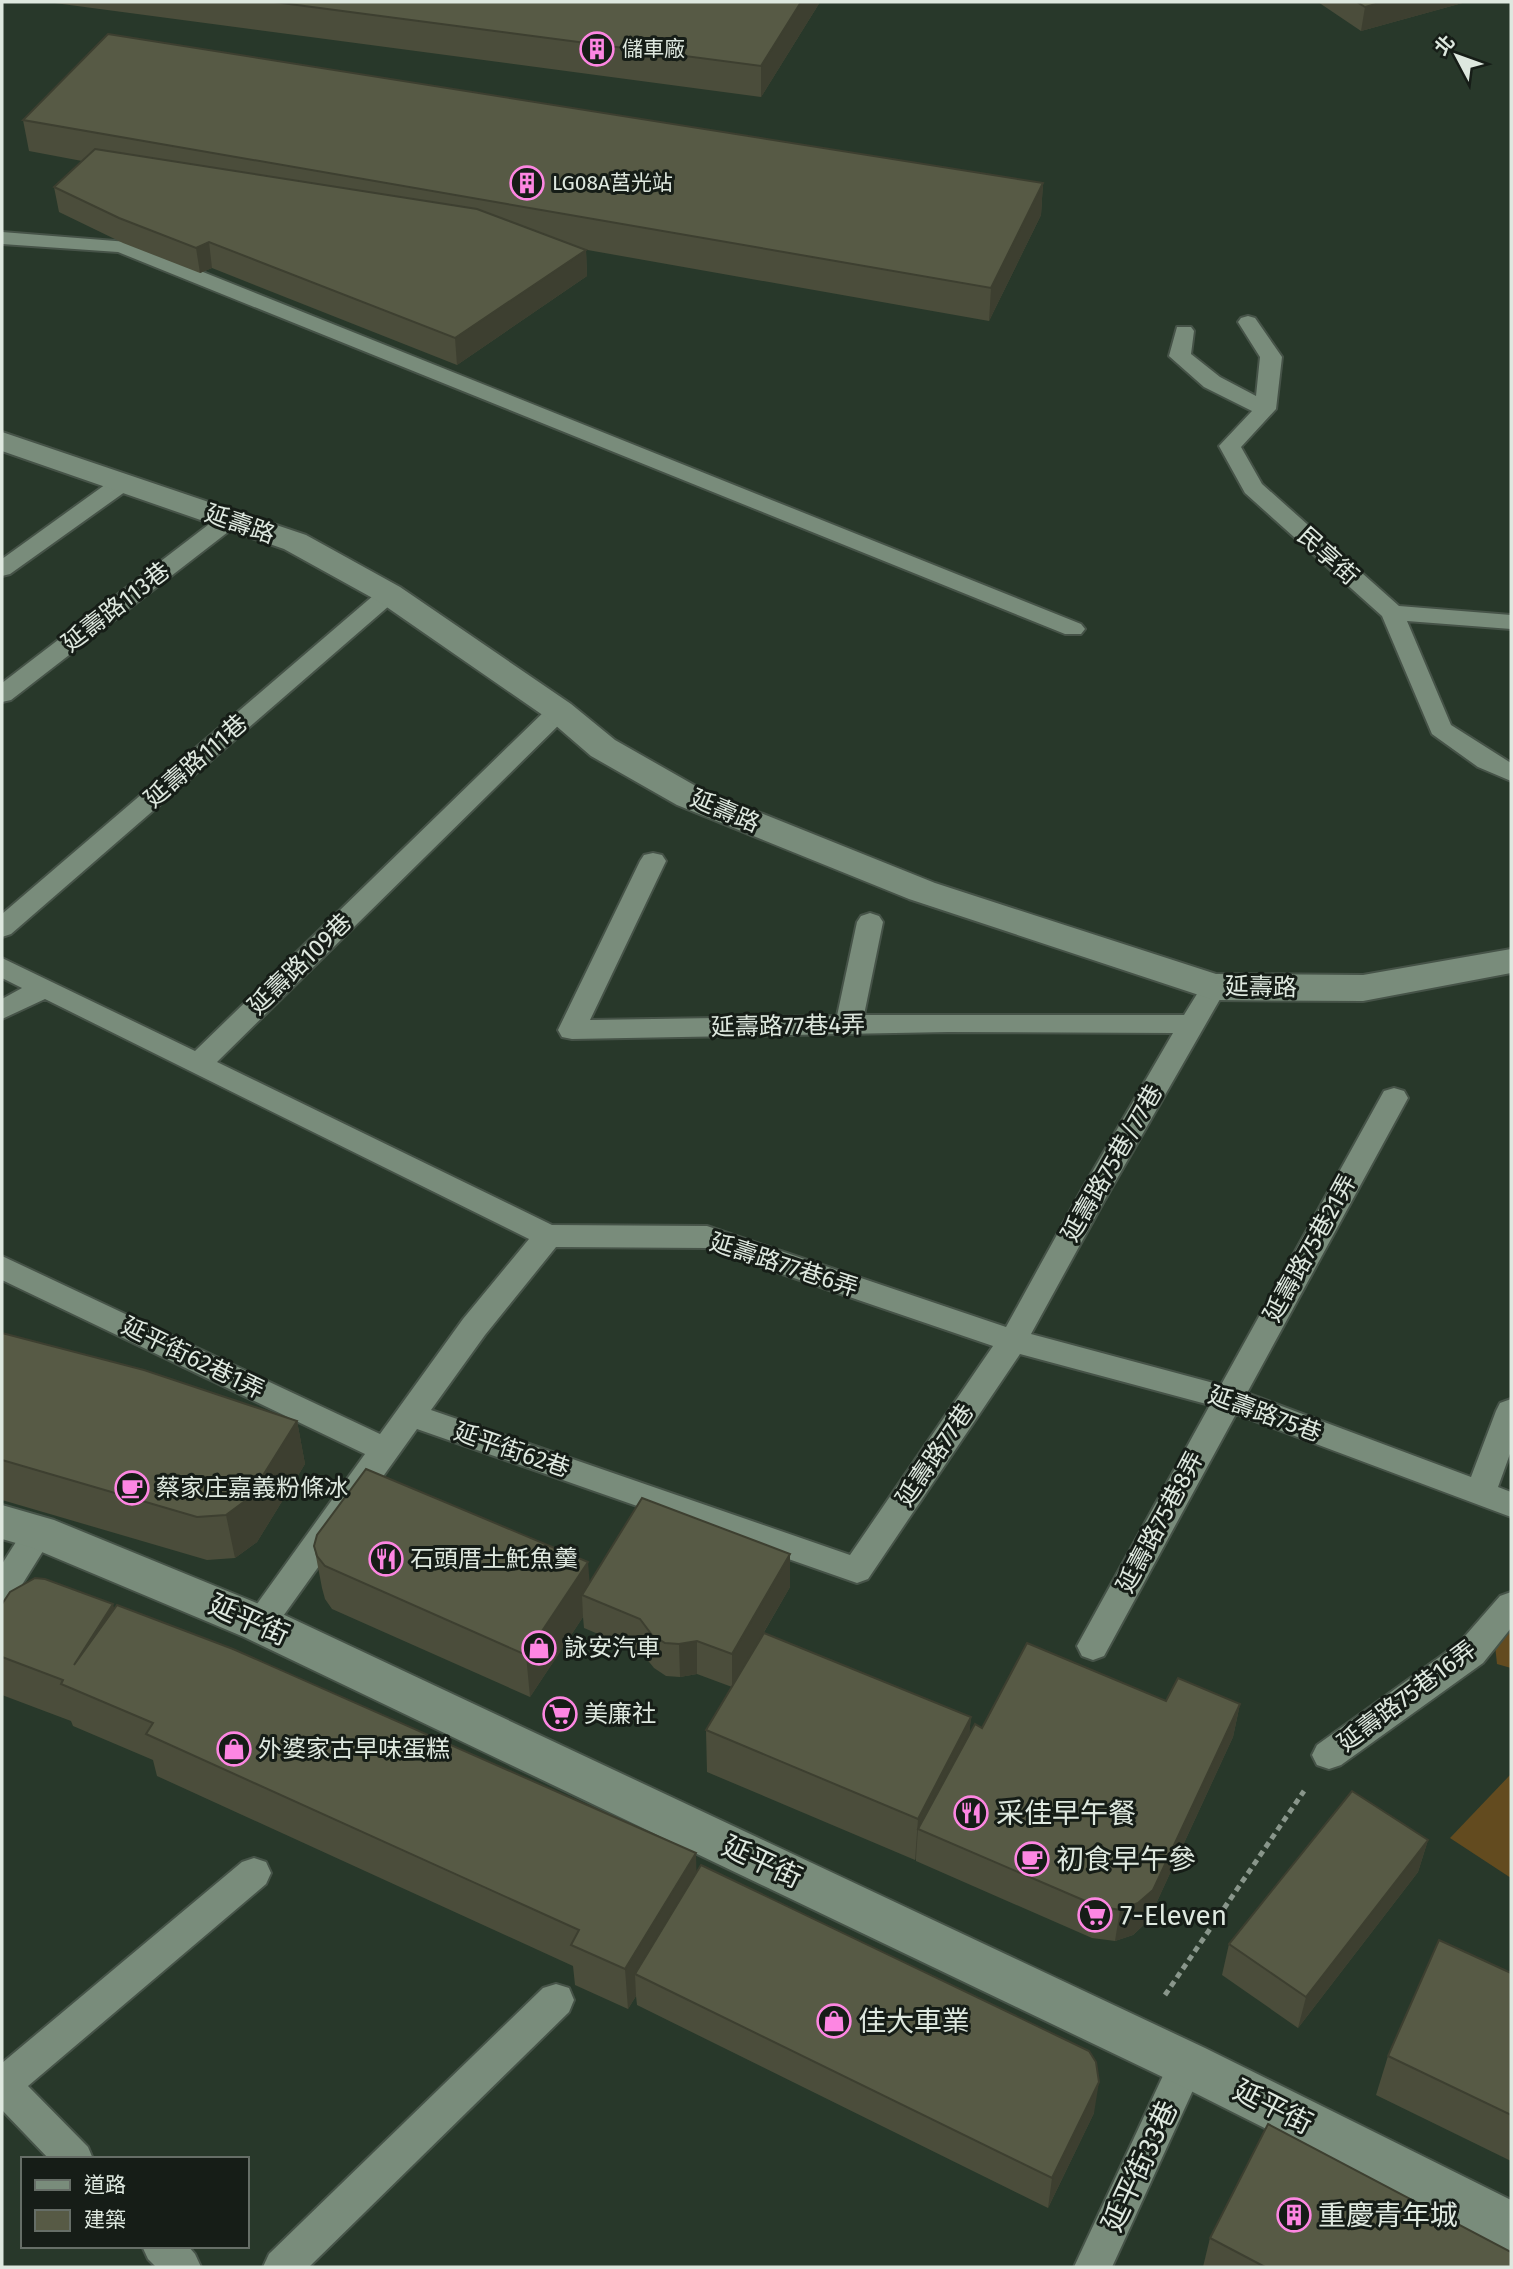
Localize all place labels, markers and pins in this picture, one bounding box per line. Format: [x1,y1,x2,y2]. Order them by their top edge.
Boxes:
building icon: 儲車廠 [578,30,616,68]
place label: 儲車廠 [622,36,685,62]
building icon: LG08A莒光站 [508,164,546,202]
place label: LG08A莒光站 [552,170,673,196]
cafe icon: 蔡家庄嘉義粉條冰 [113,1469,151,1507]
place label: 蔡家庄嘉義粉條冰 [156,1474,348,1502]
restaurant icon: 石頭厝土魠魚羹 [367,1540,405,1578]
place label: 石頭厝土魠魚羹 [410,1545,578,1573]
shop icon: 詠安汽車 [520,1629,558,1667]
place label: 詠安汽車 [564,1634,660,1662]
supermarket icon: 美廉社 [541,1695,579,1733]
place label: 美廉社 [584,1700,656,1728]
shop icon: 外婆家古早味蛋糕 [215,1730,253,1768]
place label: 外婆家古早味蛋糕 [258,1735,450,1763]
restaurant icon: 采佳早午餐 [952,1794,990,1832]
place label: 采佳早午餐 [996,1797,1136,1830]
cafe icon: 初食早午參 [1013,1840,1051,1878]
place label: 初食早午參 [1056,1843,1196,1876]
supermarket icon: 7-Eleven [1076,1896,1114,1934]
place label: 7-Eleven [1120,1899,1227,1932]
shop icon: 佳大車業 [815,2002,853,2040]
place label: 佳大車業 [858,2005,970,2038]
building icon: 重慶青年城 [1275,2196,1313,2234]
place label: 重慶青年城 [1318,2199,1458,2232]

